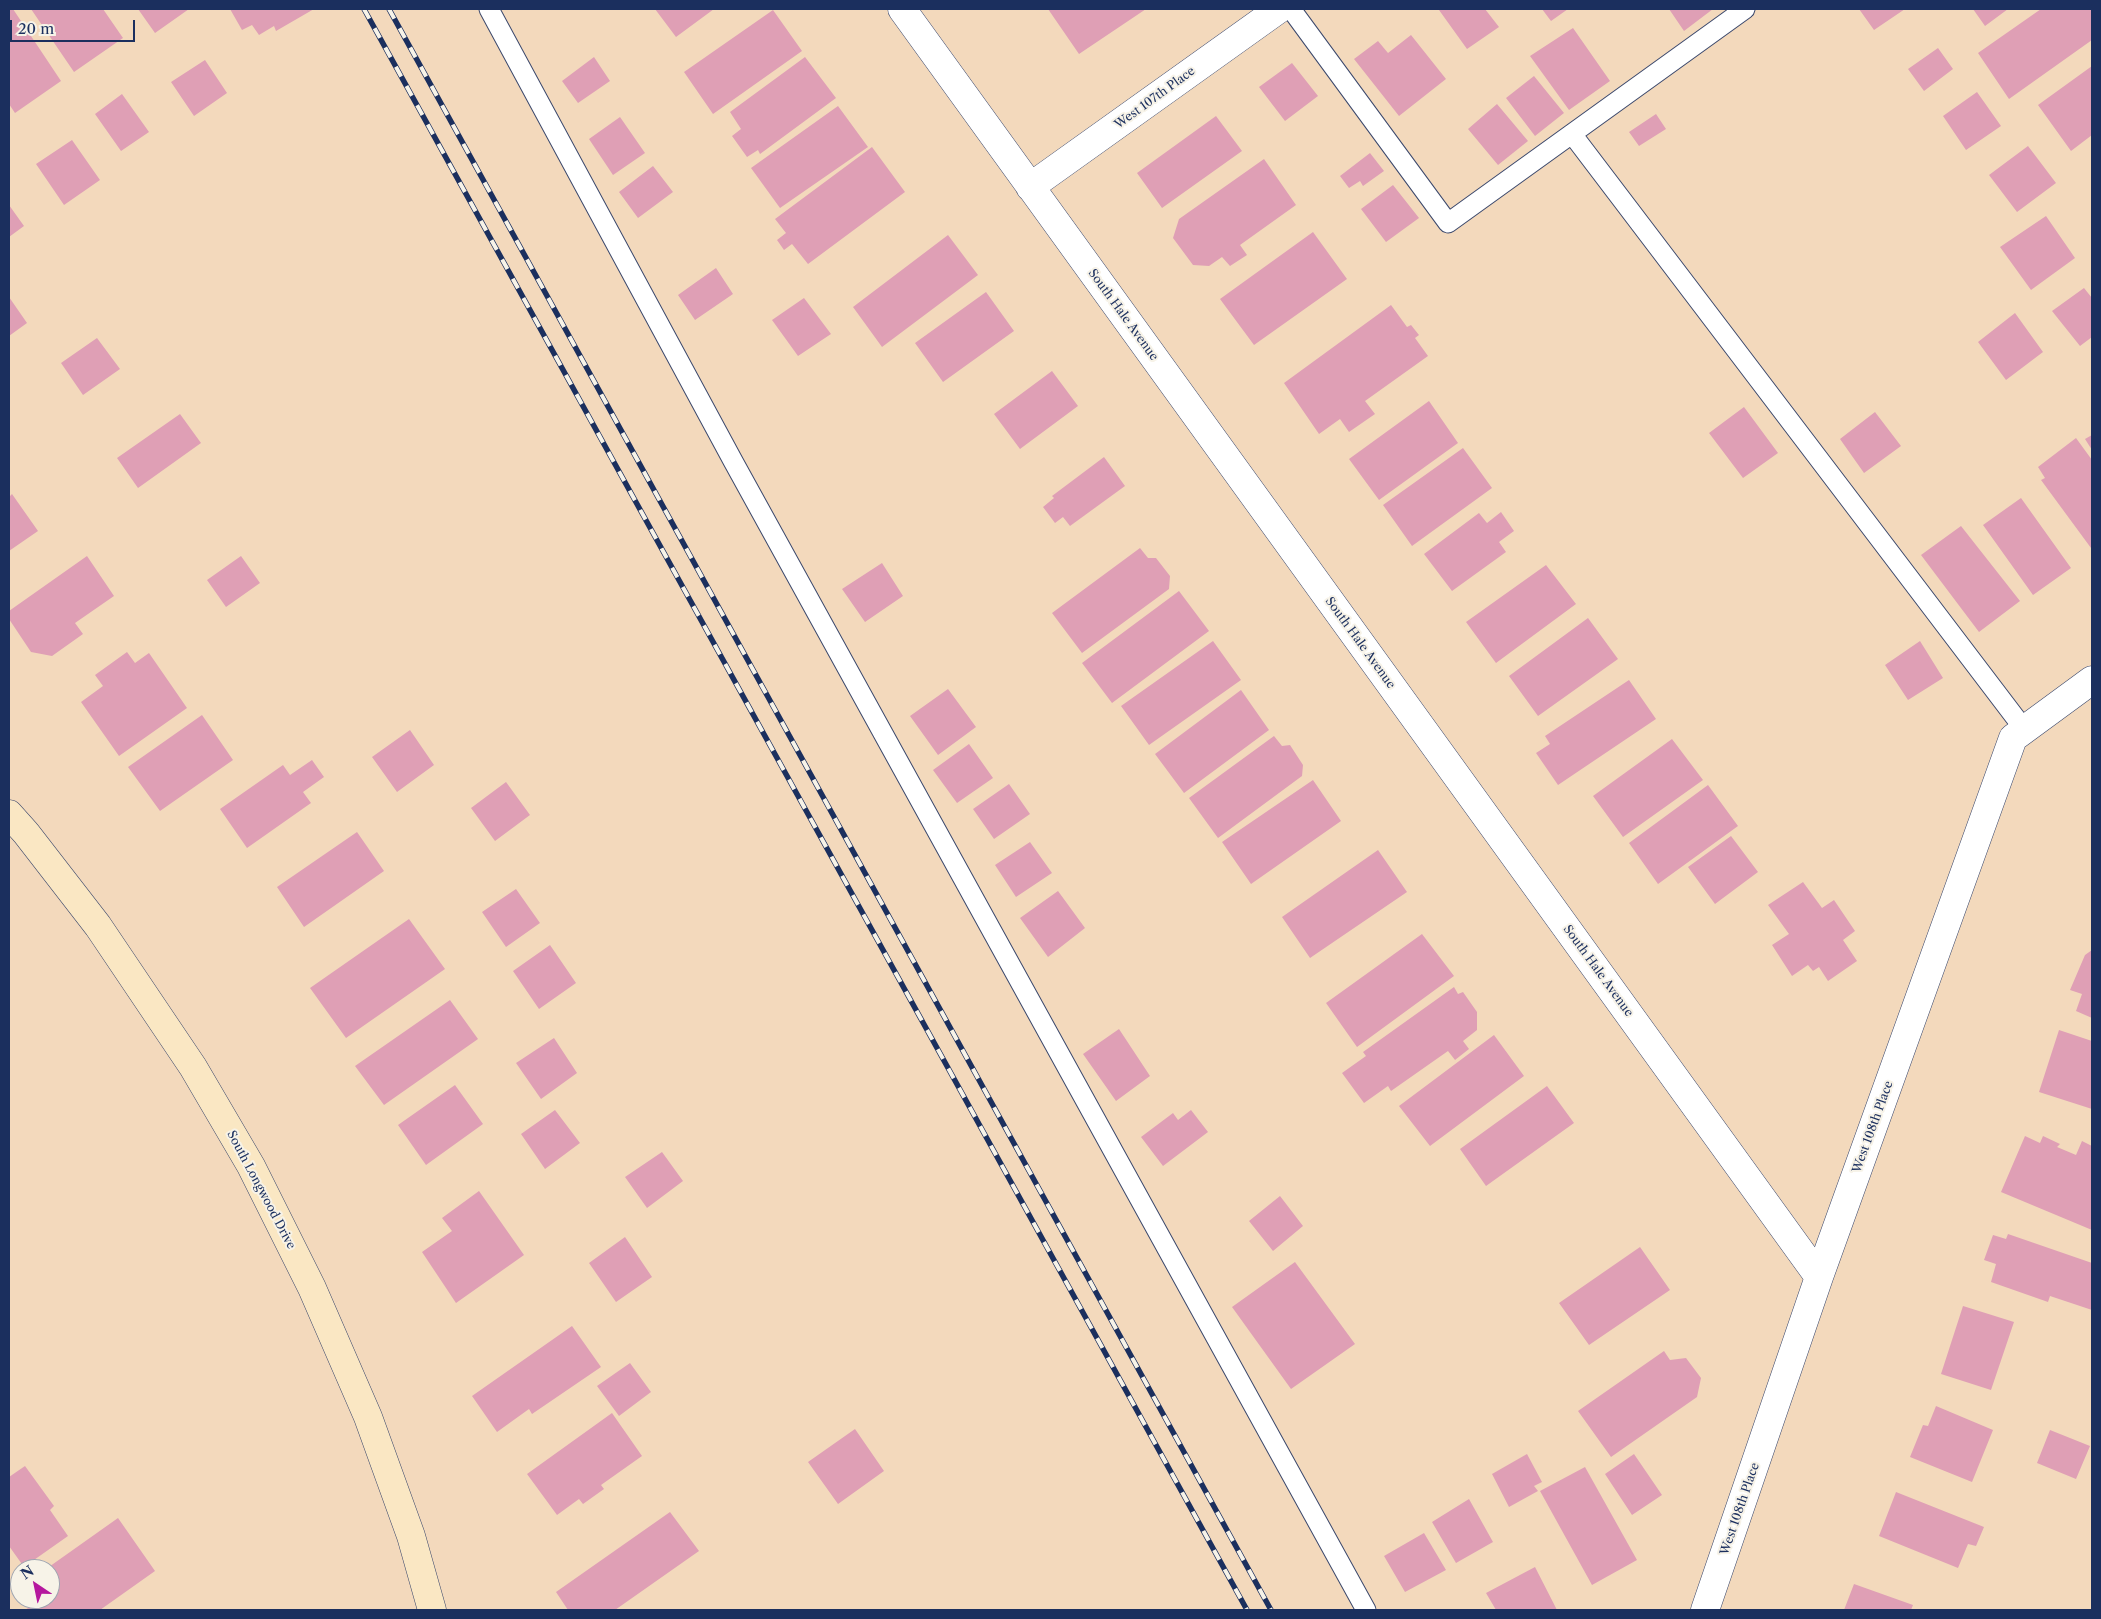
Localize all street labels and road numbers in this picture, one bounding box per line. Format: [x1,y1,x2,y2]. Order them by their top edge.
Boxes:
street label: West 107th Place [1112,64,1198,132]
street label: South Hale Avenue [1085,266,1161,364]
street label: South Hale Avenue [1322,594,1398,692]
street label: South Hale Avenue [1560,922,1636,1020]
street label: West 108th Place [1850,1079,1896,1175]
street label: South Longwood Drive [224,1128,298,1252]
street label: West 108th Place [1717,1461,1763,1557]

